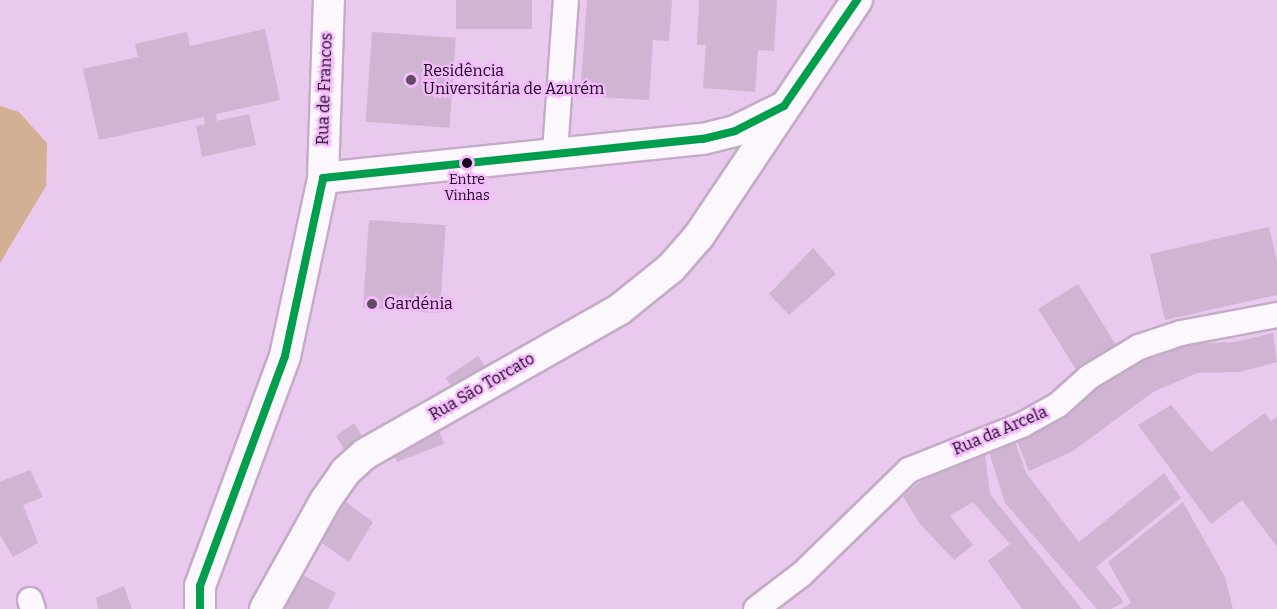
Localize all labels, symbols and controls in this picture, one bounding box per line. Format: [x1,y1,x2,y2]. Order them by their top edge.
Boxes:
street label: Rua de Francos [313,32,337,146]
place label: Residência Universitária de Azurém [423,61,604,99]
marker: Residência Universitária de Azurém [404,73,418,87]
marker: Entre Vinhas [461,157,473,169]
place label: Entre Vinhas [444,172,490,204]
place label: Gardénia [384,294,453,314]
marker: Gardénia [365,297,379,311]
street label: Rua São Torcato [426,349,538,425]
street label: Rua da Arcela [950,402,1050,460]

